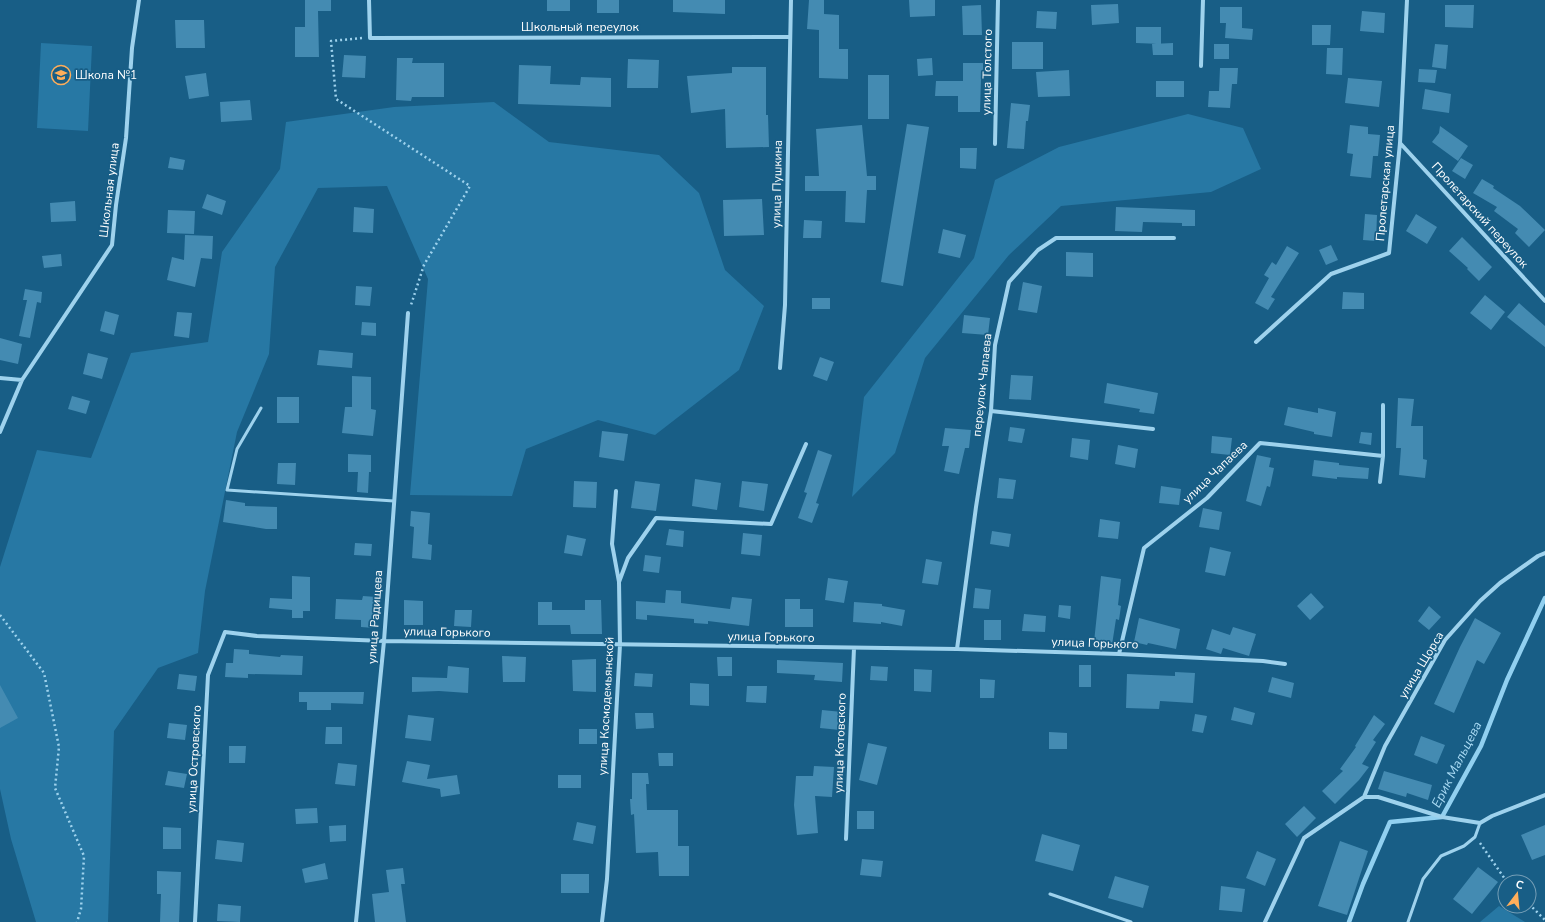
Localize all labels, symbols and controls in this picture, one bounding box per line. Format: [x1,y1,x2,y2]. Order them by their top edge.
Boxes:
street label: Школьный переулок [521,19,640,35]
street label: улица Толстого [978,29,996,115]
school or university icon: Школа №1 [50,64,72,86]
place label: Школа №1 [75,67,137,83]
street label: Пролетарская улица [1372,124,1398,242]
street label: улица Пушкина [768,140,786,228]
street label: Школьная улица [95,142,123,238]
street label: Пролетарский переулок [1428,159,1532,272]
street label: переулок Чапаева [969,333,995,437]
street label: улица Чапаева [1179,437,1251,507]
street label: улица Радищева [364,570,386,664]
street label: улица Горького [403,623,491,641]
street label: улица Горького [727,628,815,646]
street label: улица Щорса [1395,628,1447,702]
street label: улица Горького [1051,633,1139,653]
street label: улица Космодемьянской [594,636,618,776]
street label: улица Котовского [830,692,850,793]
street label: улица Островского [183,704,205,813]
water label: Ерик Мальцева [1427,718,1486,811]
north arrow [1497,874,1537,914]
text: С [1514,877,1526,893]

